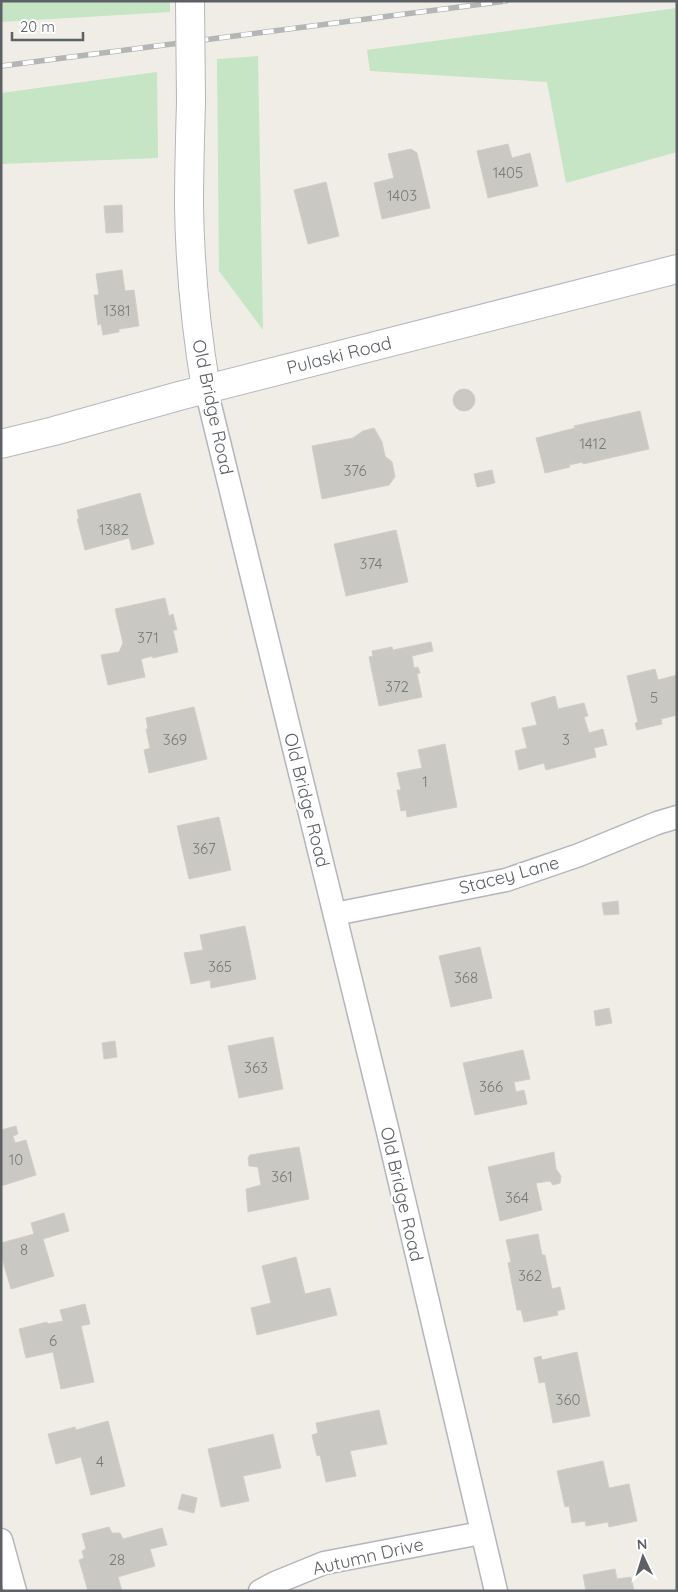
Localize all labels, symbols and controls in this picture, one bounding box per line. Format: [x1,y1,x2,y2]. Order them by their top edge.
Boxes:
scale bar [12,10,84,42]
text: 20 m [20,17,55,36]
house number: 1405 [493,163,523,182]
house number: 1403 [387,186,417,205]
house number: 1381 [103,301,131,320]
street label: Pulaski Road [284,331,394,379]
street label: Old Bridge Road [187,337,239,477]
house number: 1412 [580,434,606,453]
house number: 376 [343,461,367,480]
house number: 1382 [99,520,129,539]
house number: 374 [360,554,383,573]
house number: 371 [137,628,159,647]
house number: 372 [385,677,409,696]
house number: 5 [650,688,658,707]
house number: 369 [163,730,187,749]
street label: Old Bridge Road [279,730,335,870]
house number: 3 [562,730,570,749]
house number: 1 [422,772,428,791]
house number: 367 [192,839,216,858]
street label: Stacey Lane [456,851,562,899]
house number: 365 [208,957,232,976]
house number: 368 [454,968,478,987]
house number: 363 [244,1058,268,1077]
house number: 366 [479,1077,503,1096]
street label: Old Bridge Road [375,1124,429,1264]
house number: 10 [9,1150,23,1169]
house number: 361 [271,1167,293,1186]
house number: 364 [505,1188,529,1207]
house number: 8 [20,1240,28,1259]
house number: 362 [518,1266,542,1285]
house number: 6 [49,1331,57,1350]
house number: 360 [556,1390,581,1409]
house number: 4 [96,1452,104,1471]
street label: Autumn Drive [310,1532,426,1580]
north arrow [618,1532,668,1582]
text: N [636,1535,648,1553]
house number: 28 [109,1550,125,1569]

